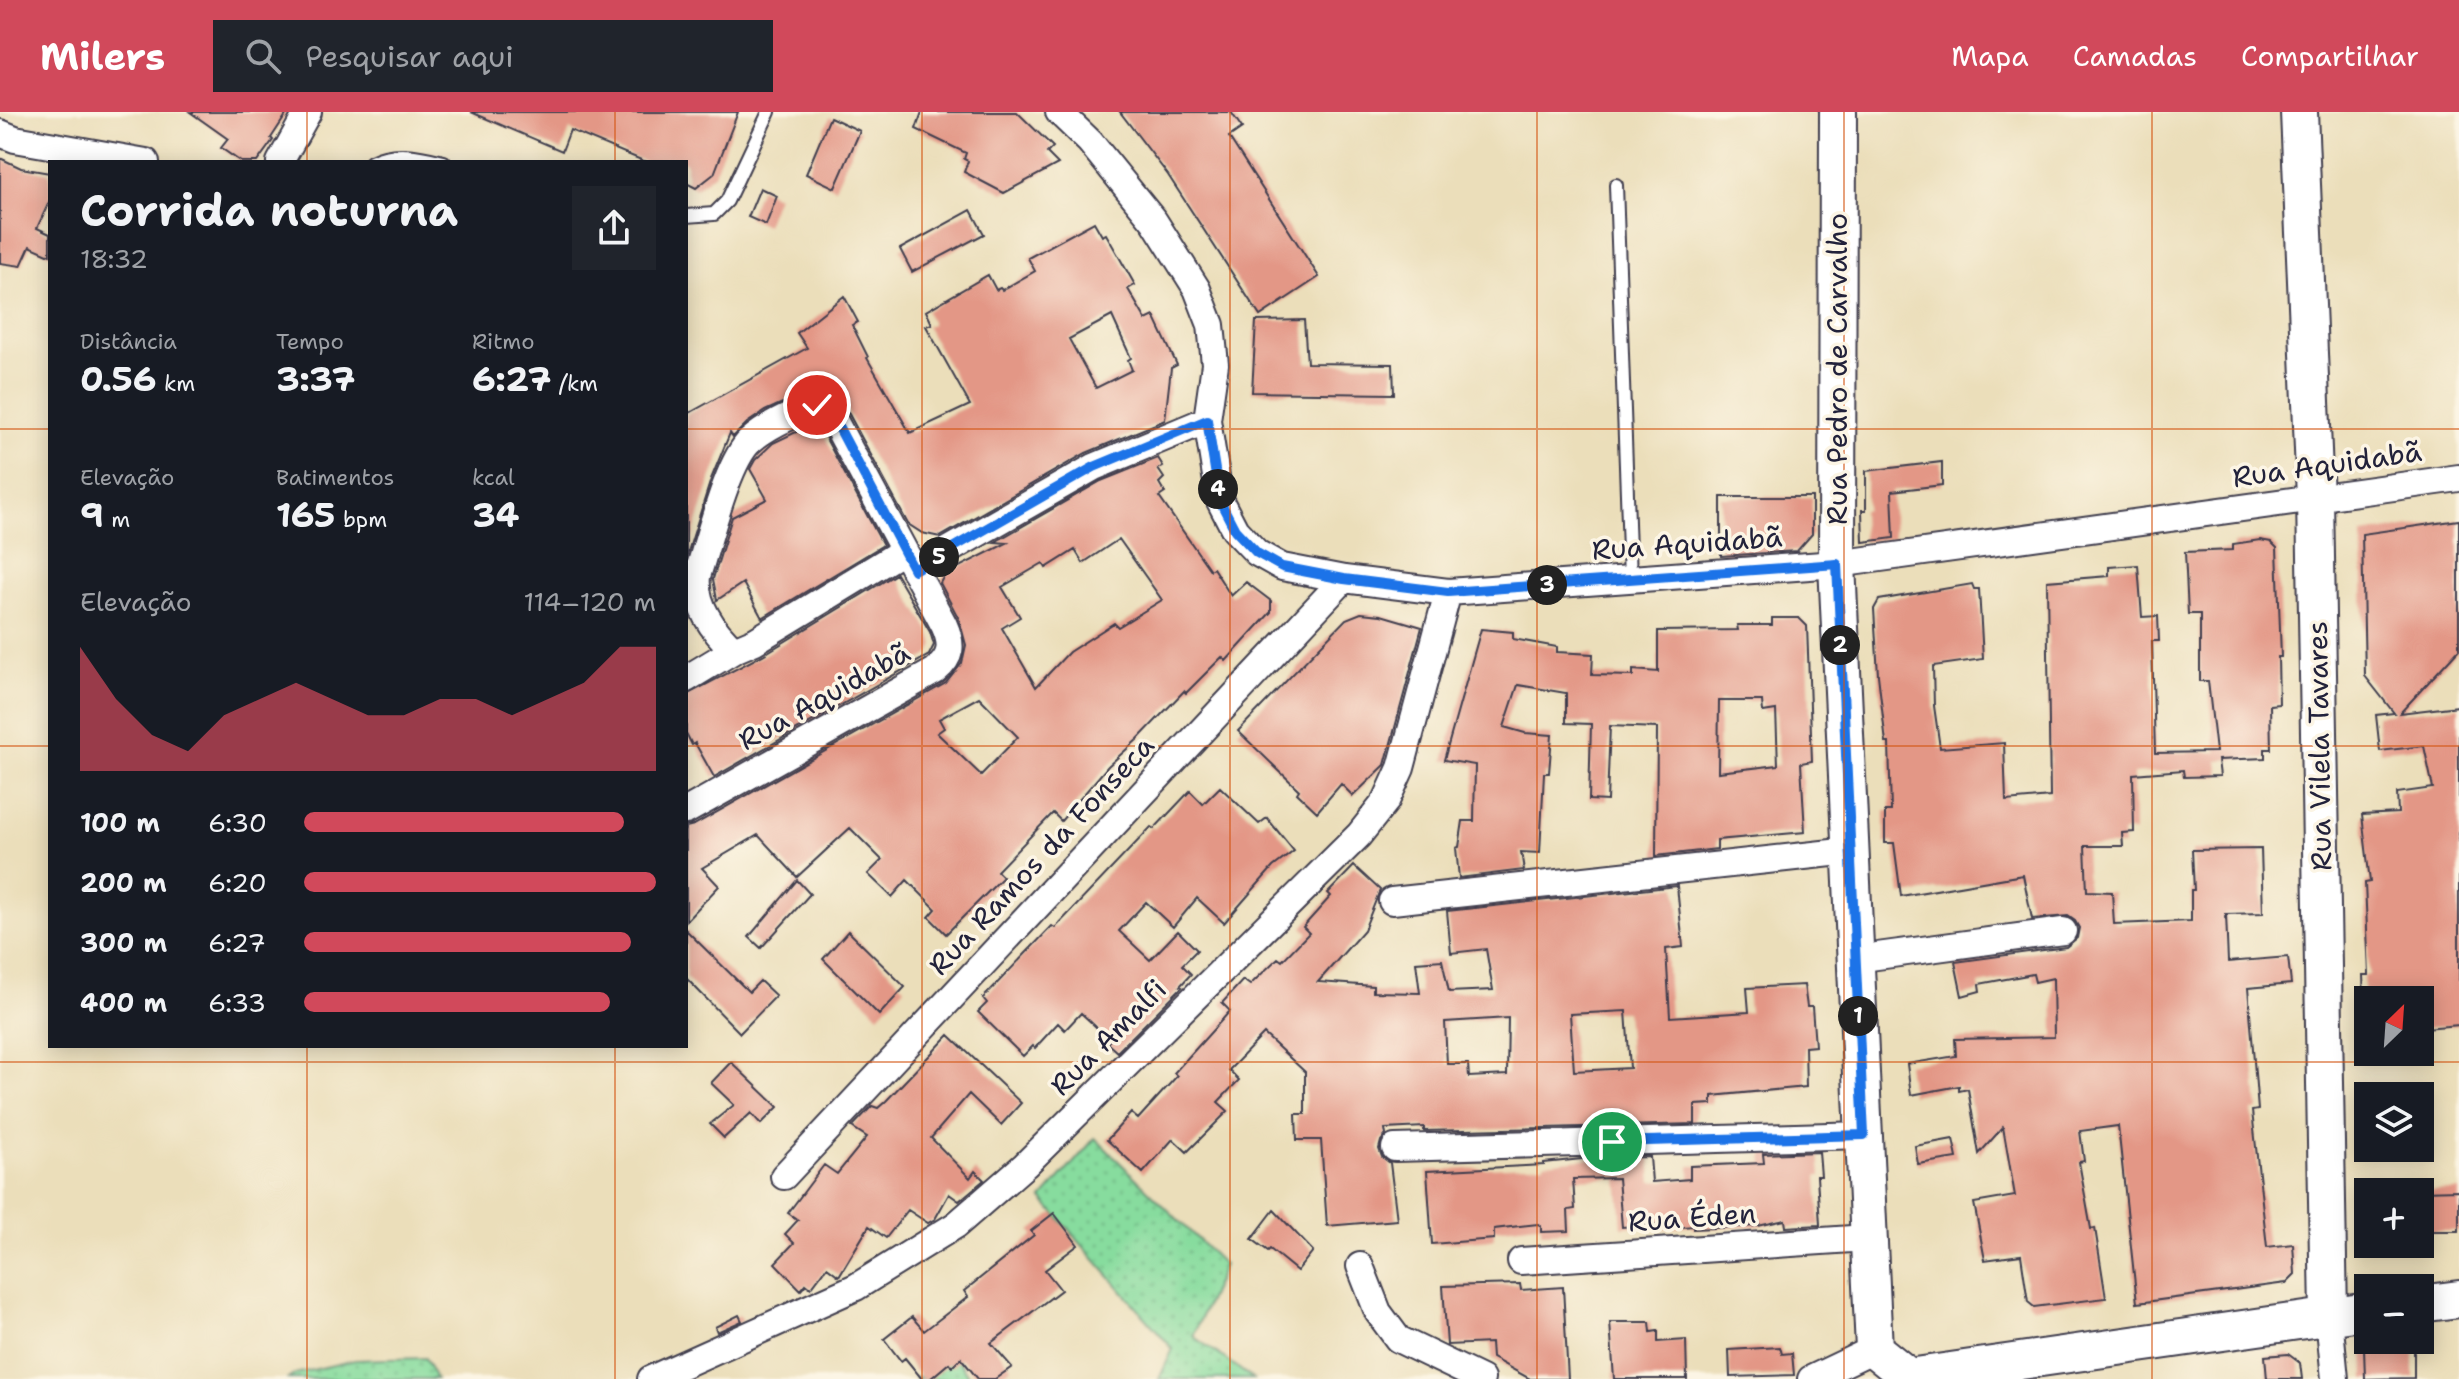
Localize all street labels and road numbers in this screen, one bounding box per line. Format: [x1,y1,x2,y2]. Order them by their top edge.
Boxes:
street label: Rua Pedro de Carvalho [1818,213,1856,525]
street label: Rua Aquidabã [2230,432,2424,496]
street label: Rua Aquidabã [1591,517,1783,569]
street label: Rua Vilela Tavares [2298,621,2340,871]
street label: Rua Aquidabã [731,633,917,759]
street label: Rua Ramos da Fonseca [920,727,1162,983]
street label: Rua Amalfi [1041,970,1175,1104]
street label: Rua Éden [1627,1194,1757,1240]

